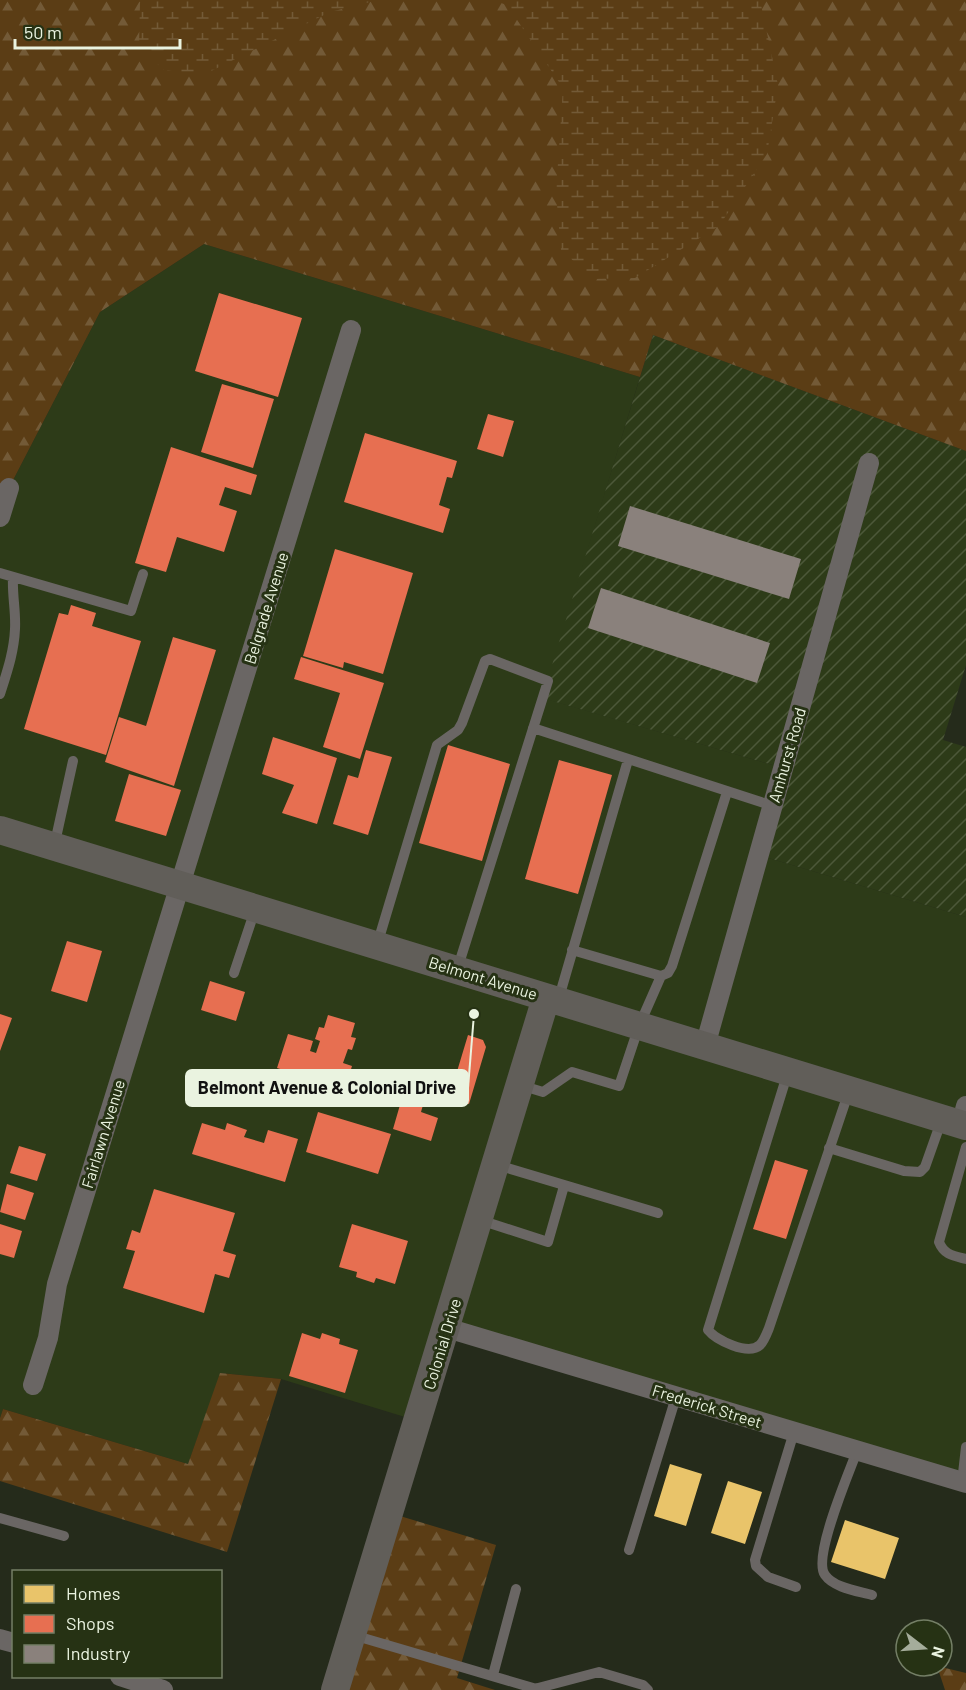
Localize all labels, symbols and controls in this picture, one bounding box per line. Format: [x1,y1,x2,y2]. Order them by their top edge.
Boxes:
scale bar [15,12,180,50]
text: 50 m [24,21,62,43]
street label: Belgrade Avenue [239,550,292,666]
street label: Amhurst Road [764,705,809,805]
street label: Belmont Avenue [427,952,540,1003]
callout: Belmont Avenue & Colonial Drive [186,1070,468,1106]
text: Belmont Avenue & Colonial Drive [198,1076,456,1098]
street label: Fairlawn Avenue [77,1077,128,1190]
street label: Colonial Drive [419,1296,464,1392]
street label: Frederick Street [650,1380,764,1431]
legend [12,1570,222,1678]
text: Homes [66,1582,120,1604]
text: Shops [66,1612,115,1634]
north arrow [894,1618,954,1678]
text: Industry [66,1642,130,1664]
text: N [928,1645,949,1660]

